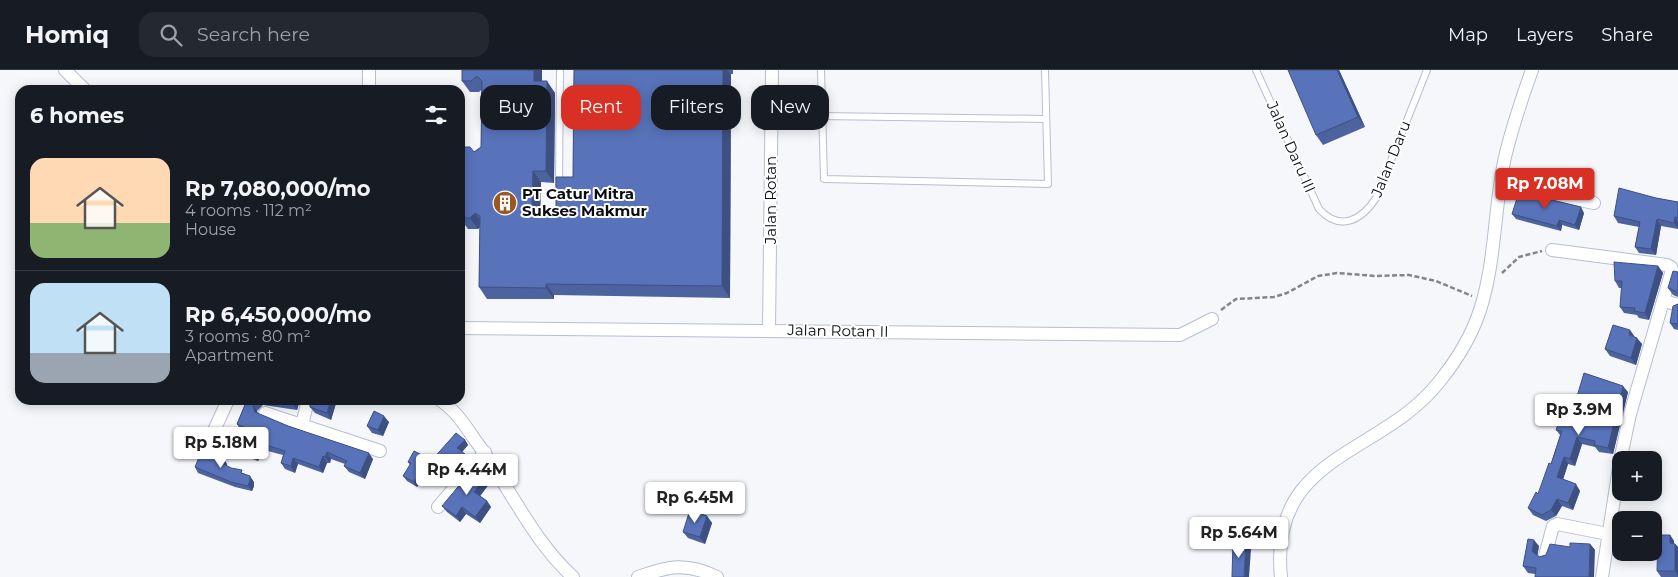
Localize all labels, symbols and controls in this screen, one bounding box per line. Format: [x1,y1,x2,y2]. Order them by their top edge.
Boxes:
search box [139,12,489,57]
text: Homiq [25,20,109,49]
icon: search [157,21,185,49]
text: Search here [197,23,310,46]
text: Map [1448,24,1488,46]
text: Layers [1516,24,1573,46]
text: Share [1601,24,1653,46]
chip: Buy [480,85,551,130]
chip: Rent [561,85,641,130]
chip: Filters [651,85,741,130]
chip: New [751,85,829,130]
street label: Jalan Daru III [1262,97,1320,196]
icon: filters [422,101,450,129]
text: 6 homes [30,103,124,128]
street label: Jalan Daru [1366,118,1414,201]
street label: Jalan Rotan [761,156,780,245]
pin: Rp 7.08M [1493,168,1597,210]
text: Rp 7.08M [1506,174,1584,193]
text: Rp 7,080,000/mo [185,176,371,201]
icon: home [70,178,130,238]
place label: PT Catur Mitra Sukses Makmur [522,184,647,220]
building icon: PT Catur Mitra Sukses Makmur [492,190,518,216]
text: 4 rooms · 112 m² [185,201,312,220]
text: House [185,220,236,239]
text: Rp 6,450,000/mo [185,302,371,327]
icon: home [70,303,130,363]
street label: Jalan Rotan II [786,320,889,341]
text: 3 rooms · 80 m² [185,327,311,346]
text: Apartment [185,346,274,365]
pin: Rp 3.9M [1533,394,1625,436]
text: Rp 3.9M [1546,400,1612,419]
pin: Rp 5.18M [169,426,273,469]
text: Rp 5.18M [185,433,257,452]
map controls [1612,451,1662,561]
button: + [1612,451,1662,501]
pin: Rp 4.44M [415,454,519,496]
text: Rp 4.44M [427,460,507,479]
pin: Rp 6.45M [643,482,747,524]
text: Rp 6.45M [656,488,734,507]
button: − [1612,511,1662,561]
pin: Rp 5.64M [1187,516,1291,559]
text: Rp 5.64M [1200,523,1278,542]

